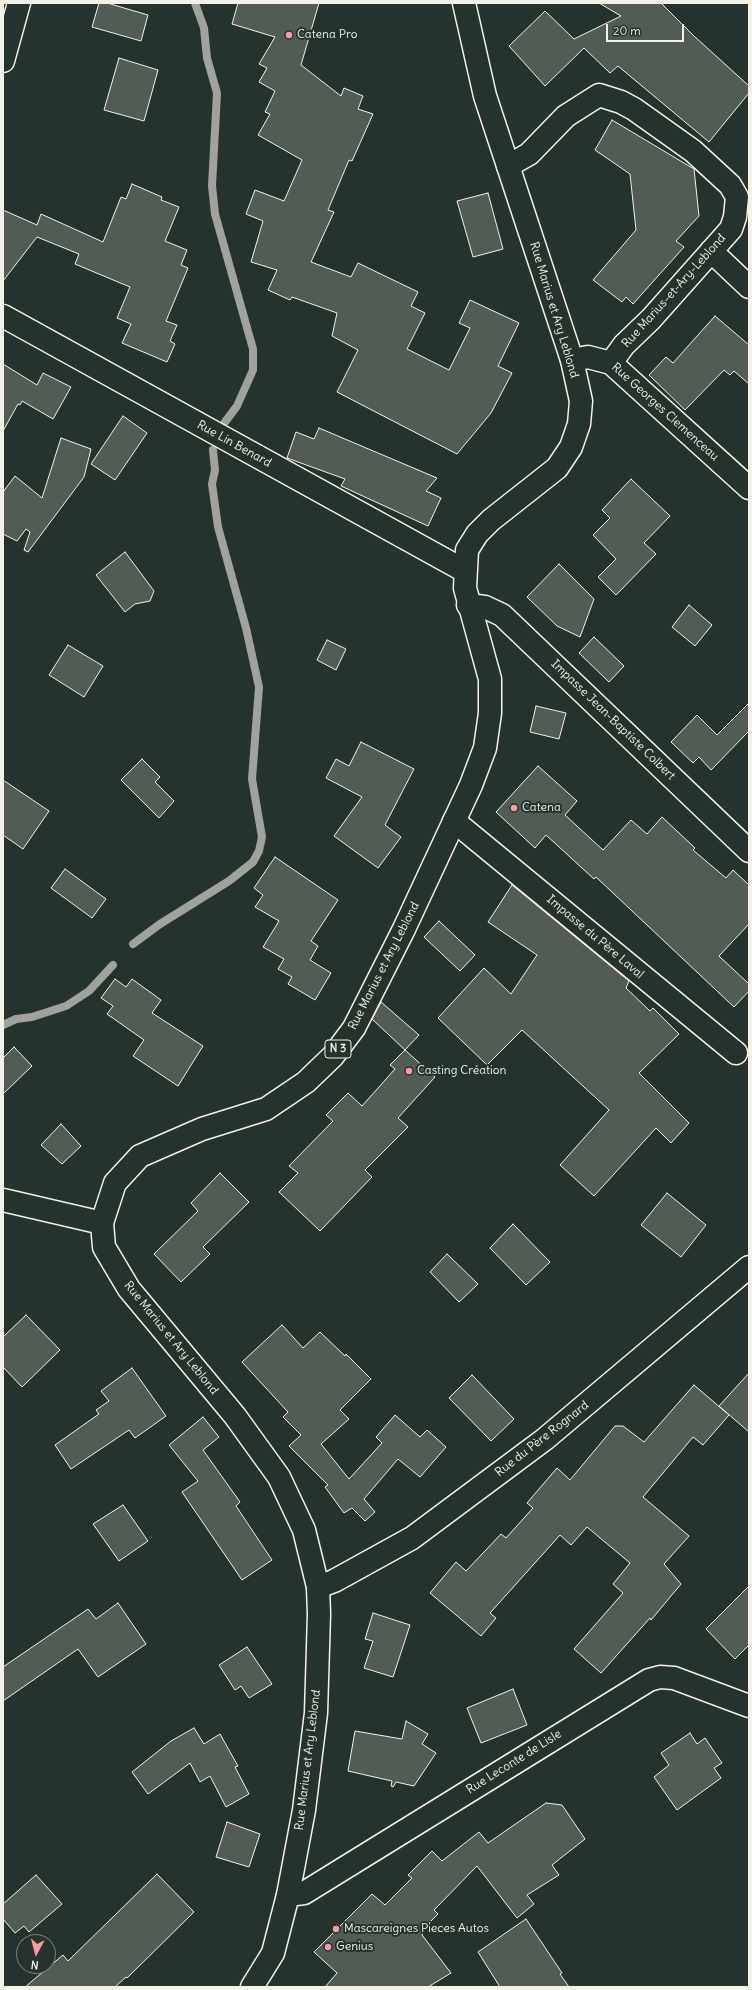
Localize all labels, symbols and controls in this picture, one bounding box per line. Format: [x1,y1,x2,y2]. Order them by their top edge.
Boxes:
scale bar [608,16,686,42]
text: 20 m [613,23,641,38]
place label: Catena Pro [297,28,357,42]
marker: Catena Pro [284,30,294,40]
street label: Rue Marius-et-Ary-Leblond [619,231,729,351]
street label: Rue Marius et Ary Leblond [526,240,582,380]
street label: Rue Georges Clemenceau [608,360,722,464]
street label: Rue Lin Benard [194,418,274,470]
street label: Impasse Jean-Baptiste Colbert [548,657,678,783]
place label: Catena [522,801,561,815]
marker: Catena [509,803,519,813]
street label: Impasse du Père Laval [544,892,646,982]
street label: Rue Marius et Ary Leblond [345,900,423,1032]
road number: N 3 [325,1040,351,1058]
place label: Casting Création [417,1064,506,1078]
marker: Casting Création [404,1066,414,1076]
street label: Rue Marius et Ary Leblond [121,1278,221,1398]
street label: Rue du Père Rognard [492,1398,592,1480]
street label: Rue Marius et Ary Leblond [292,1689,324,1831]
street label: Rue Leconte de Lisle [464,1727,564,1797]
place label: Mascareignes Pieces Autos [344,1922,489,1936]
marker: Mascareignes Pieces Autos [331,1924,341,1934]
north arrow [16,1934,56,1974]
place label: Genius [336,1940,373,1954]
marker: Genius [323,1942,333,1952]
text: N [30,1958,39,1972]

